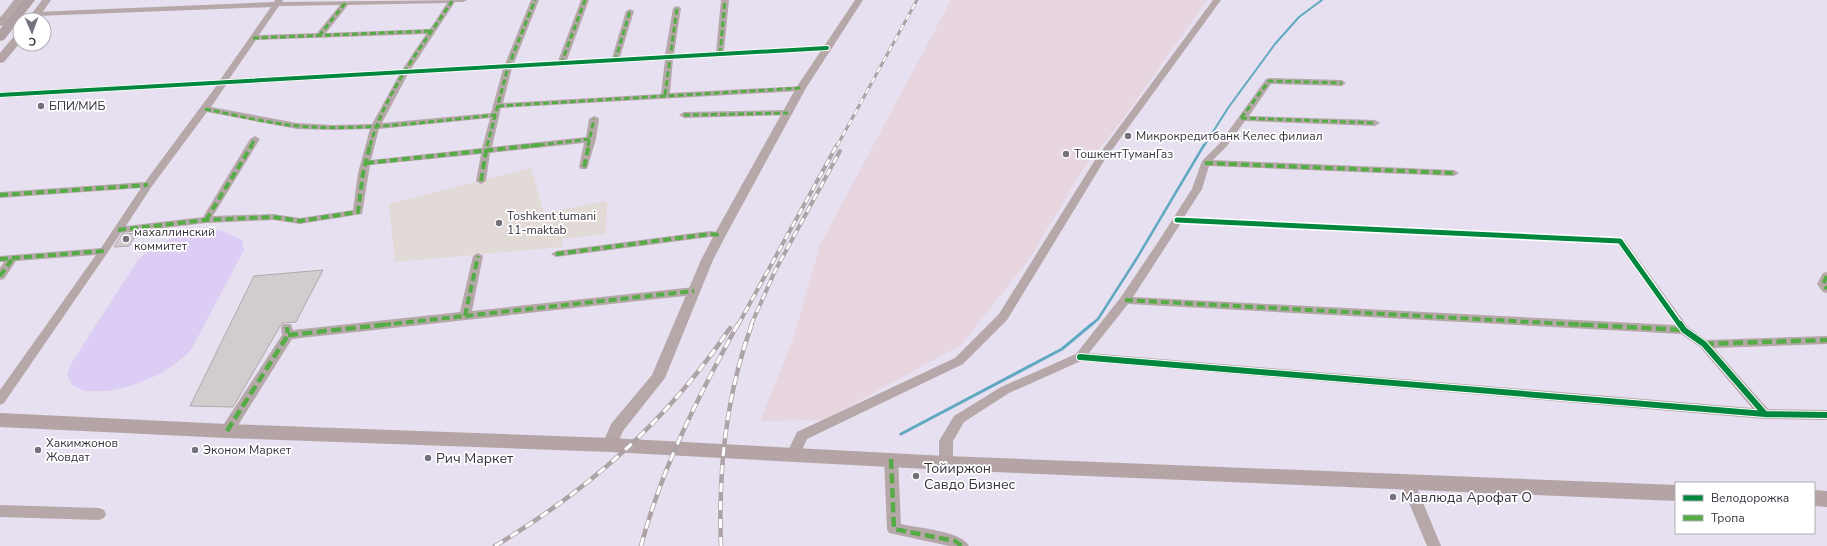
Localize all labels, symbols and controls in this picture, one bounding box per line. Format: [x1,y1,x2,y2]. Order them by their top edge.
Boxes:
north arrow [12,12,52,52]
text: С [28,34,36,49]
place label: БПИ/МИБ [49,98,105,114]
marker: БПИ/МИБ [36,101,46,111]
place label: Микрокредитбанк Келес филиал [1136,128,1323,144]
marker: Микрокредитбанк Келес филиал [1123,131,1133,141]
place label: ТошкентТуманГаз [1074,146,1173,162]
marker: ТошкентТуманГаз [1061,149,1071,159]
place label: Toshkent tumani 11-maktab [507,208,596,238]
marker: Toshkent tumani 11-maktab [494,218,504,228]
place label: махаллинский коммитет [134,224,215,254]
marker: махаллинский коммитет [121,234,131,244]
place label: Хакимжонов Жовдат [46,435,119,465]
place label: Эконом Маркет [203,442,292,458]
marker: Хакимжонов Жовдат [33,445,43,455]
marker: Эконом Маркет [190,445,200,455]
place label: Рич Маркет [436,449,514,468]
marker: Рич Маркет [423,453,433,463]
place label: Тойиржон Савдо Бизнес [924,459,1016,494]
marker: Тойиржон Савдо Бизнес [911,471,921,481]
legend [1675,482,1815,534]
place label: Мавлюда Арофат О [1401,488,1532,507]
text: Велодорожка [1711,490,1789,506]
marker: Мавлюда Арофат О [1388,492,1398,502]
text: Тропа [1711,510,1745,526]

